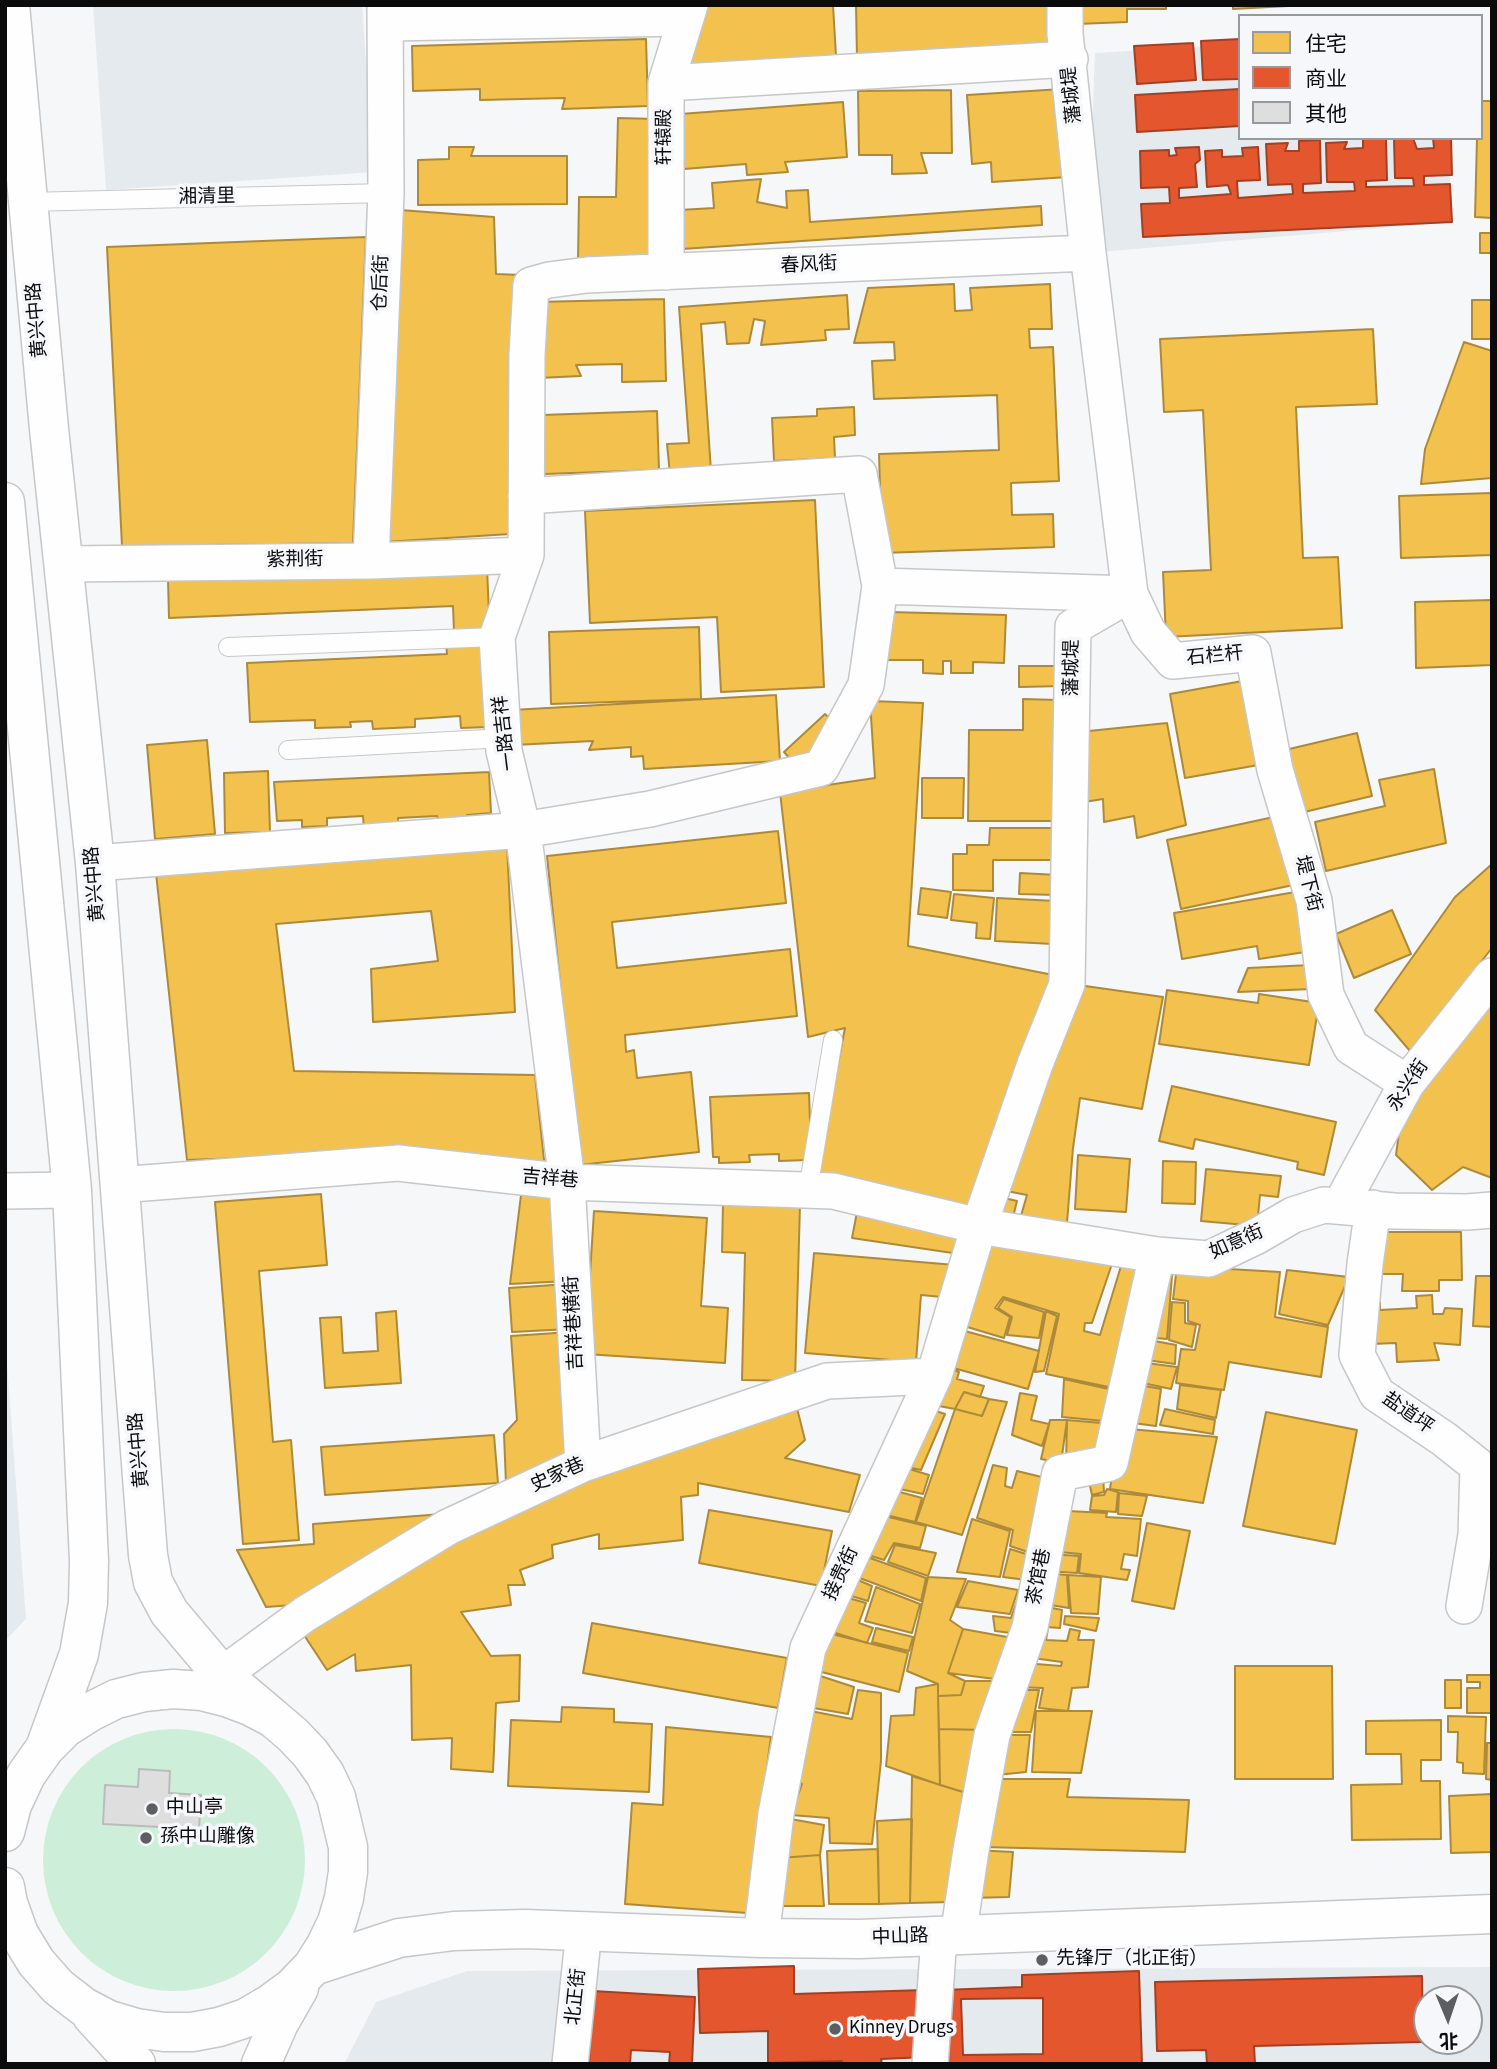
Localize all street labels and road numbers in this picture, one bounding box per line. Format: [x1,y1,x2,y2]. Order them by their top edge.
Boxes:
street label: 藩城堤 [1059,65,1087,125]
street label: 轩辕殿 [655,109,677,165]
street label: 湘清里 [178,186,236,210]
street label: 春风街 [780,253,838,279]
street label: 仓后街 [370,254,394,312]
street label: 黄兴中路 [23,281,53,359]
street label: 紫荆街 [266,549,324,573]
street label: 藩城堤 [1061,639,1085,697]
street label: 石栏杆 [1185,643,1245,671]
street label: 一路吉祥 [490,694,522,772]
street label: 黄兴中路 [81,845,111,923]
street label: 堤下街 [1289,854,1325,914]
street label: 永兴街 [1384,1056,1434,1116]
street label: 吉祥巷 [521,1166,579,1194]
street label: 如意街 [1206,1221,1268,1265]
street label: 吉祥巷横街 [561,1275,589,1371]
street label: 盐道坪 [1377,1388,1437,1440]
street label: 黄兴中路 [125,1411,155,1489]
street label: 史家巷 [527,1454,589,1498]
street label: 接贵街 [820,1543,864,1605]
street label: 茶馆巷 [1023,1547,1057,1607]
street label: 中山路 [871,1926,929,1950]
street label: 北正街 [563,1967,591,2027]

